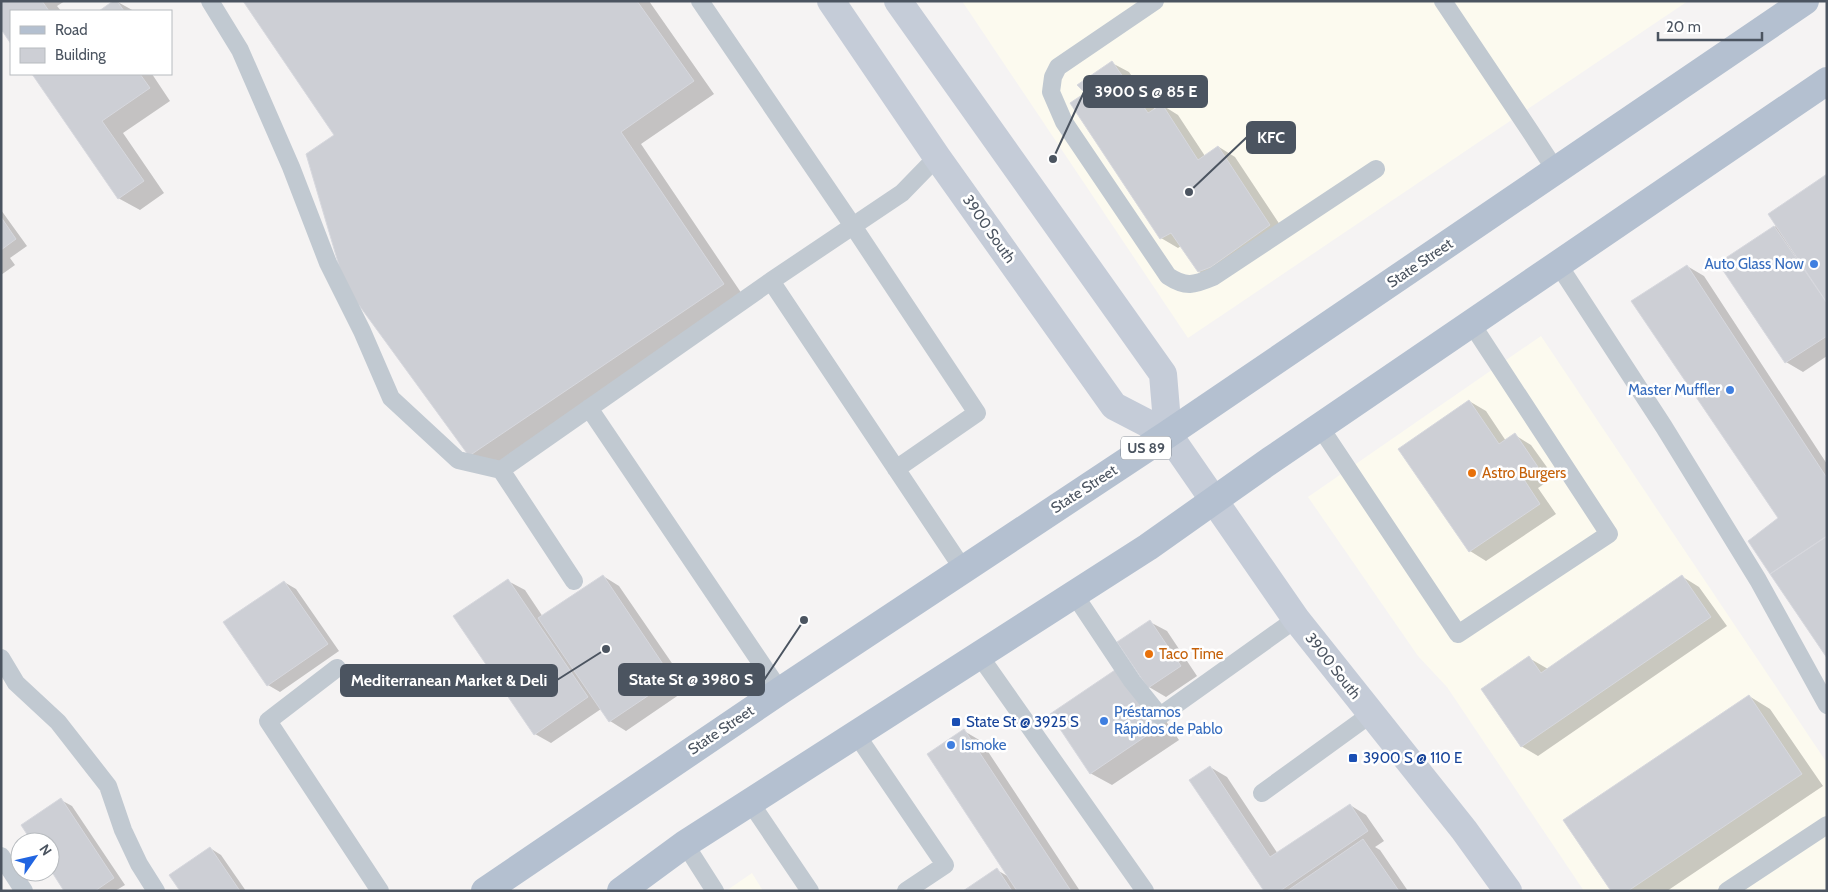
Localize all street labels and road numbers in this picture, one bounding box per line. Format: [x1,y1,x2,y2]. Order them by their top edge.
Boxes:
street label: 3900 South [959,191,1019,267]
street label: State Street [1384,234,1456,292]
road number: US 89 [1121,436,1171,459]
street label: State Street [1048,461,1120,517]
street label: 3900 South [1302,629,1364,703]
street label: State Street [685,701,757,759]

